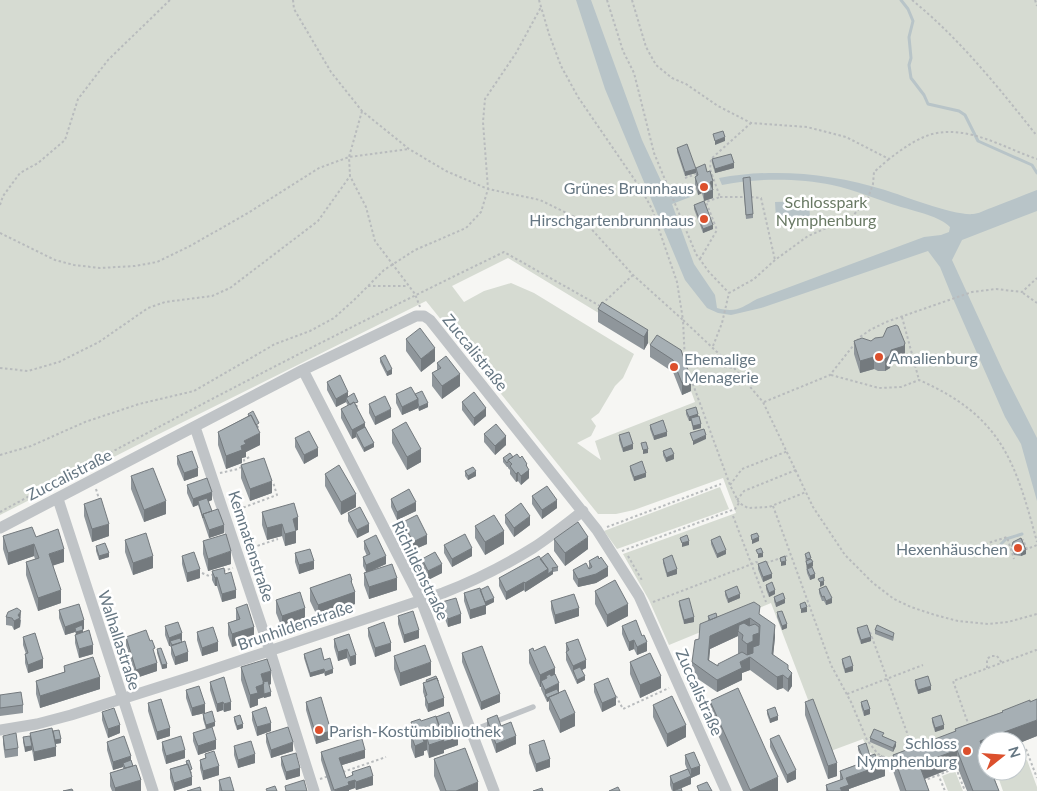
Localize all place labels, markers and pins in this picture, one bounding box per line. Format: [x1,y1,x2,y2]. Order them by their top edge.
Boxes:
place label: Grünes Brunnhaus [564,178,694,197]
marker: Grünes Brunnhaus [698,181,710,193]
place label: Hirschgartenbrunnhaus [529,210,694,229]
marker: Hirschgartenbrunnhaus [698,213,710,225]
place label: Amalienburg [889,348,978,367]
place label: Ehemalige Menagerie [684,349,759,386]
marker: Amalienburg [873,351,885,363]
marker: Ehemalige Menagerie [668,361,680,373]
place label: Hexenhäuschen [896,539,1008,558]
marker: Hexenhäuschen [1012,542,1024,554]
place label: Parish-Kostümbibliothek [329,721,502,740]
marker: Parish-Kostümbibliothek [313,724,325,736]
place label: Schloss Nymphenburg [856,733,957,770]
marker: Schloss Nymphenburg [961,745,973,757]

